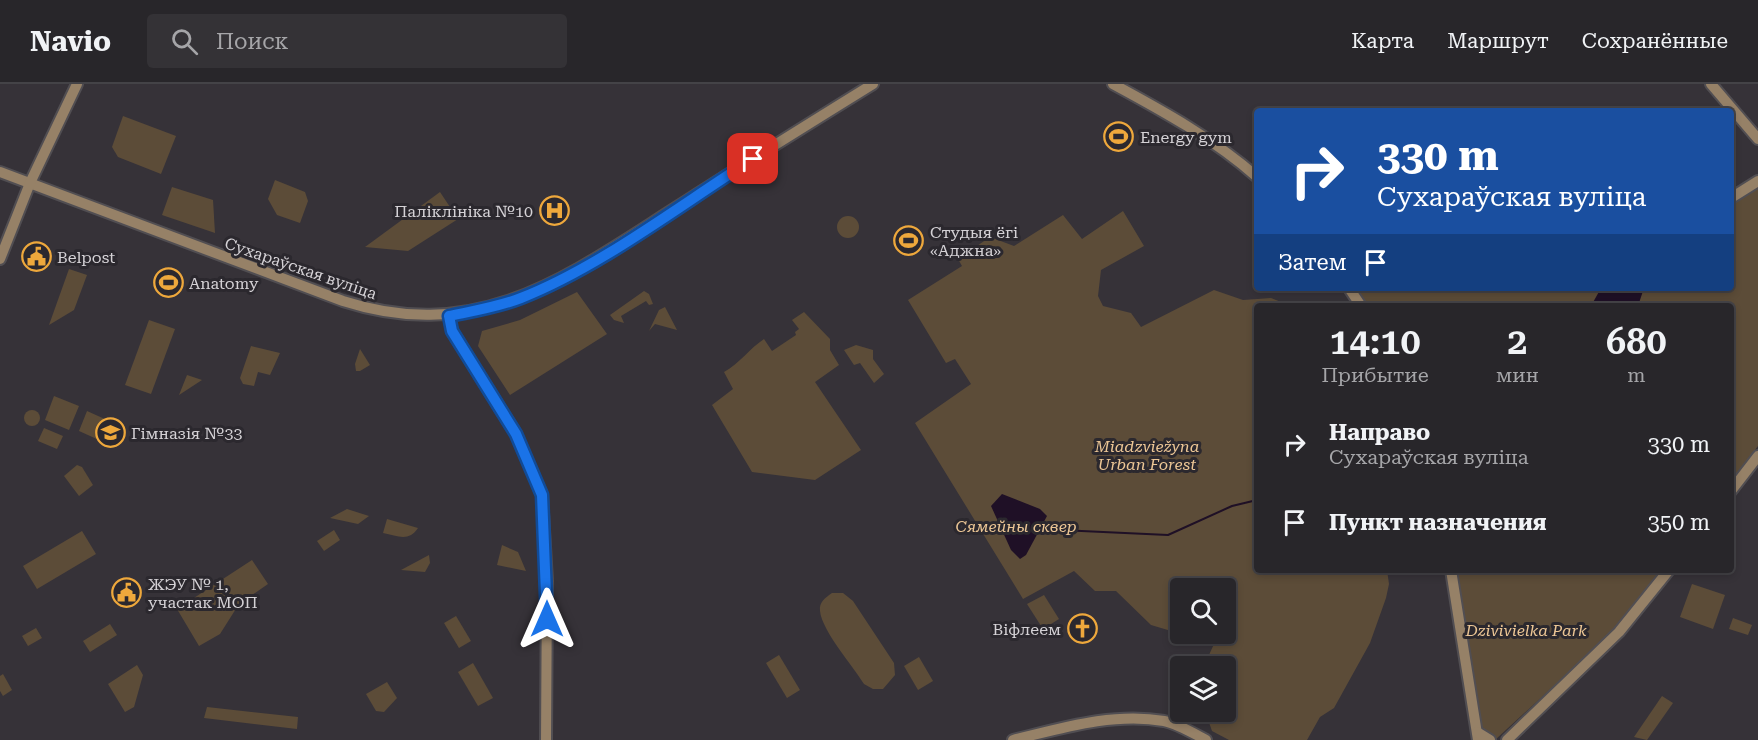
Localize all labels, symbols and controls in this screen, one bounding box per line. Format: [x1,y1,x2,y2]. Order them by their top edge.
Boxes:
search box [147,14,567,68]
text: Navio [30,25,111,58]
icon: search [168,25,201,58]
text: Поиск [216,29,288,54]
text: Карта [1351,29,1414,53]
text: Маршрут [1447,29,1549,53]
text: Сохранённые [1582,29,1728,53]
sports icon: Energy gym [1103,121,1135,153]
place label: Energy gym [1140,128,1232,147]
text: 330 m [1377,131,1499,180]
icon: right [1278,132,1356,210]
pin [727,133,778,184]
icon: arrive [736,142,769,175]
text: Сухараўская вуліца [1377,181,1646,213]
hospital icon: Паліклініка №10 [538,195,570,227]
place label: Паліклініка №10 [394,202,533,221]
place label: Студыя ёгі «Аджна» [930,223,1018,260]
sports icon: Студыя ёгі «Аджна» [893,225,925,257]
street label: Сухараўская вуліца [222,234,380,304]
public building icon: Belpost [20,241,52,273]
icon: arrive [1359,246,1392,279]
place label: Belpost [57,248,115,267]
text: Затем [1278,250,1347,275]
sports icon: Anatomy [152,267,184,299]
place label: Anatomy [189,274,259,293]
text: 14:10 [1329,321,1421,363]
text: 2 [1507,321,1527,363]
text: 680 [1606,321,1667,363]
text: Прибытие [1321,363,1429,387]
text: мин [1496,363,1539,387]
text: m [1627,363,1645,387]
school or university icon: Гімназія №33 [94,417,126,449]
text: Направо [1329,420,1430,445]
place label: Гімназія №33 [131,424,242,443]
icon: right [1278,428,1311,461]
text: 330 m [1647,432,1710,457]
park label: Miadzviežyna Urban Forest [1094,437,1200,474]
text: Сухараўская вуліца [1329,445,1529,469]
icon: arrive [1278,506,1311,539]
text: Пункт назначения [1329,510,1547,535]
text: 350 m [1647,510,1710,535]
park label: Сямейны сквер [955,517,1077,536]
place label: ЖЭУ № 1, участак МОП [148,575,258,612]
public building icon: ЖЭУ № 1, участак МОП [111,577,143,609]
map controls [1170,578,1236,722]
button: search [1170,578,1236,644]
position arrow [515,587,579,651]
church icon: Віфлеем [1066,613,1098,645]
place label: Віфлеем [993,620,1061,639]
park label: Dzivivielka Park [1464,621,1587,640]
button: layers [1170,656,1236,722]

